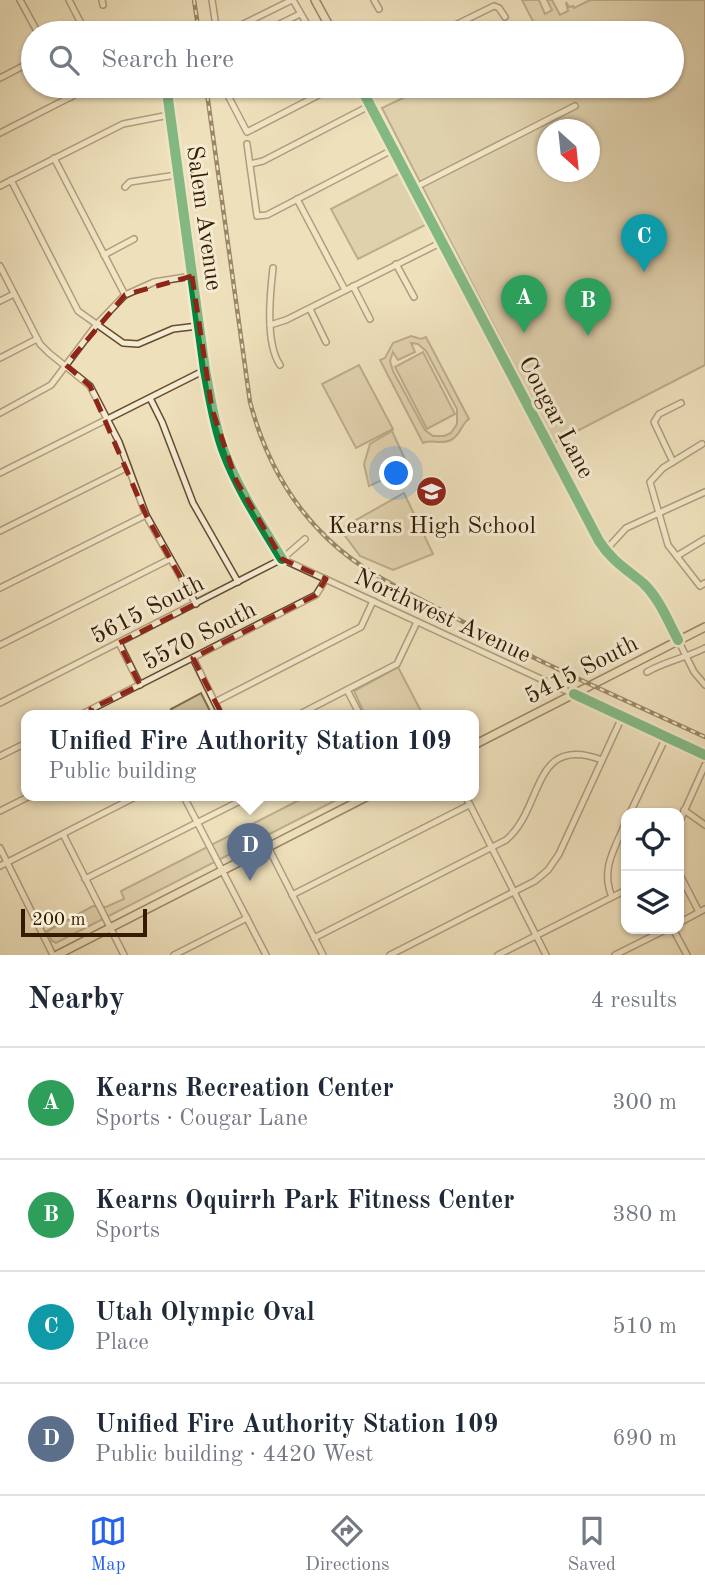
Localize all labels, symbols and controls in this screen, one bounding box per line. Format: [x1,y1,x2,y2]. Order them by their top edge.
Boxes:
search box [21,21,684,98]
icon: search [45,41,83,79]
text: Search here [101,47,234,73]
north arrow [537,119,600,182]
street label: Salem Avenue [181,144,225,292]
pin: C [621,214,667,272]
pin: A [501,275,547,333]
pin: B [565,278,611,336]
street label: Cougar Lane [513,353,597,483]
your location [379,456,413,490]
school or university icon: Kearns High School [415,474,449,508]
place label: Kearns High School [328,515,536,539]
street label: Northwest Avenue [350,565,534,668]
street label: 5615 South [87,572,208,650]
street label: 5570 South [139,598,260,676]
street label: 5415 South [521,632,642,710]
popup [21,710,479,801]
text: Unified Fire Authority Station 109 [48,729,452,755]
text: Public building [48,760,196,783]
map controls [621,808,684,934]
button: locate [621,808,684,871]
pin: D [227,823,273,881]
button: layers [621,871,684,934]
scale bar [21,906,147,938]
text: 200 m [32,911,85,930]
text: Nearby [28,985,125,1015]
text: 4 results [591,989,677,1012]
text: Kearns Recreation Center [95,1076,394,1102]
text: A [42,1091,60,1114]
text: 300 m [612,1091,677,1114]
text: Sports · Cougar Lane [95,1107,308,1130]
text: Kearns Oquirrh Park Fitness Center [95,1188,515,1214]
text: B [43,1203,59,1226]
text: 380 m [612,1203,677,1226]
text: Sports [95,1219,160,1242]
text: Utah Olympic Oval [95,1300,315,1326]
text: C [43,1315,59,1338]
text: 510 m [612,1315,677,1338]
text: Place [95,1331,149,1354]
text: Unified Fire Authority Station 109 [95,1412,498,1438]
text: D [42,1427,60,1450]
text: 690 m [612,1427,677,1450]
text: Public building · 4420 West [95,1443,373,1466]
tab: Map [89,1512,127,1577]
tab: Directions [305,1512,390,1577]
tab: Saved [568,1512,616,1577]

